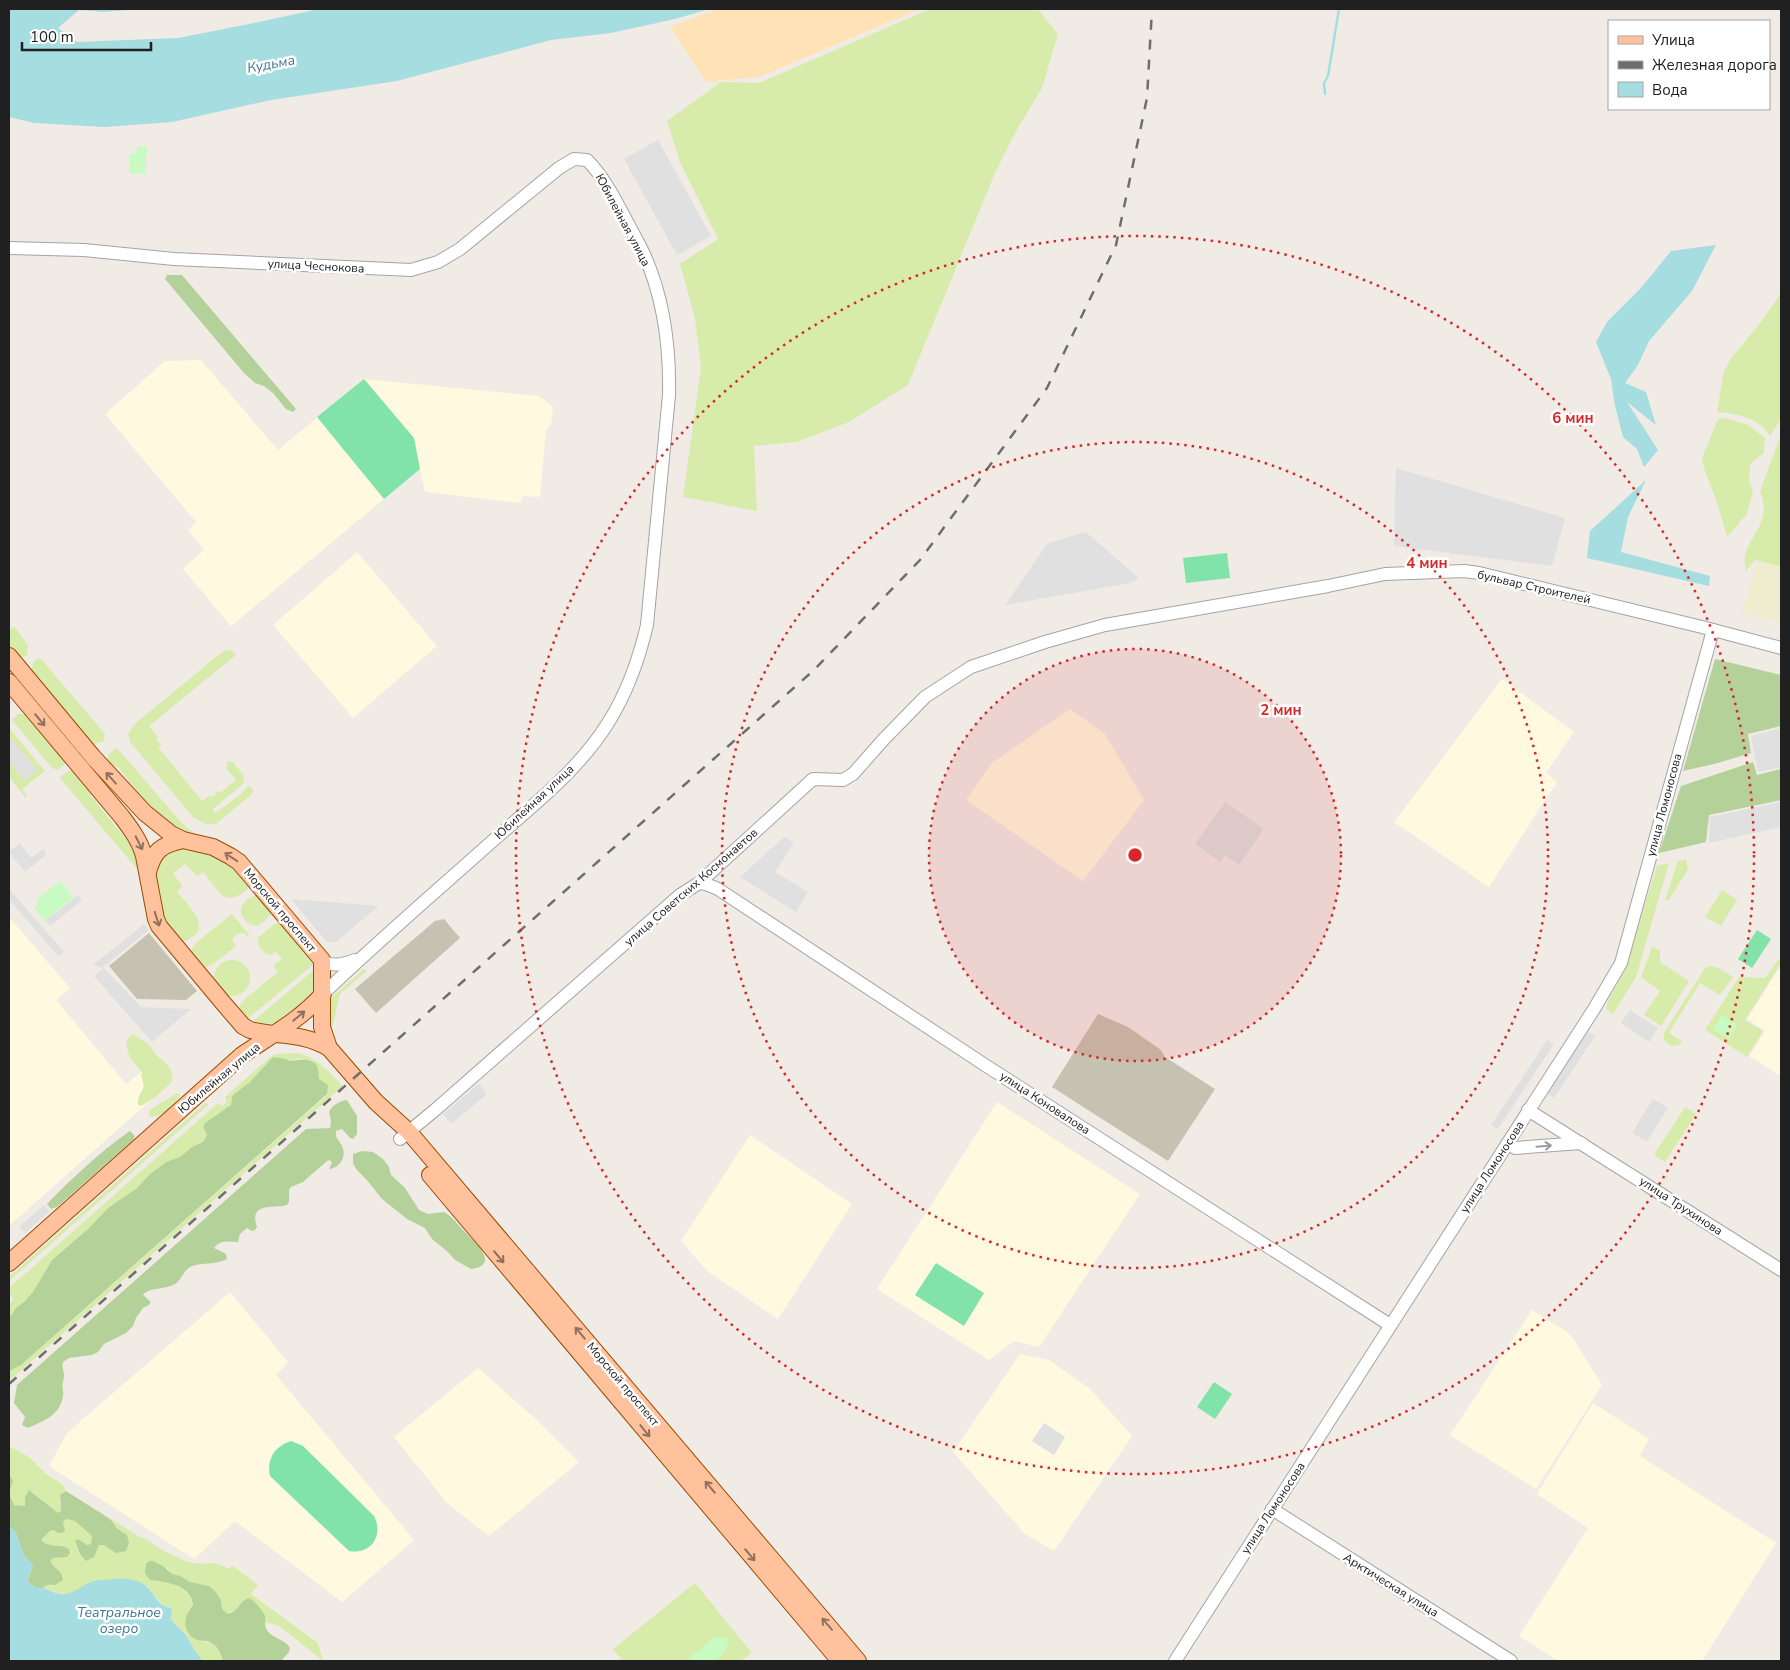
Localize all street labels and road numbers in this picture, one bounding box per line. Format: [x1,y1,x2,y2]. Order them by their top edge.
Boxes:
street label: Юбилейная улица [592,171,654,269]
street label: улица Чеснокова [267,255,365,277]
street label: бульвар Строителей [1476,566,1592,608]
street label: улица Ломоносова [1643,752,1685,858]
street label: Юбилейная улица [491,761,577,843]
street label: улица Советских Космонавтов [621,824,761,949]
street label: Морской проспект [240,865,320,956]
street label: Юбилейная улица [174,1039,264,1117]
street label: улица Коновалова [997,1068,1093,1138]
street label: улица Ломоносова [1456,1118,1528,1216]
street label: улица Трухинова [1636,1173,1726,1239]
street label: Морской проспект [583,1339,663,1430]
street label: улица Ломоносова [1237,1459,1309,1557]
street label: Арктическая улица [1340,1549,1442,1621]

